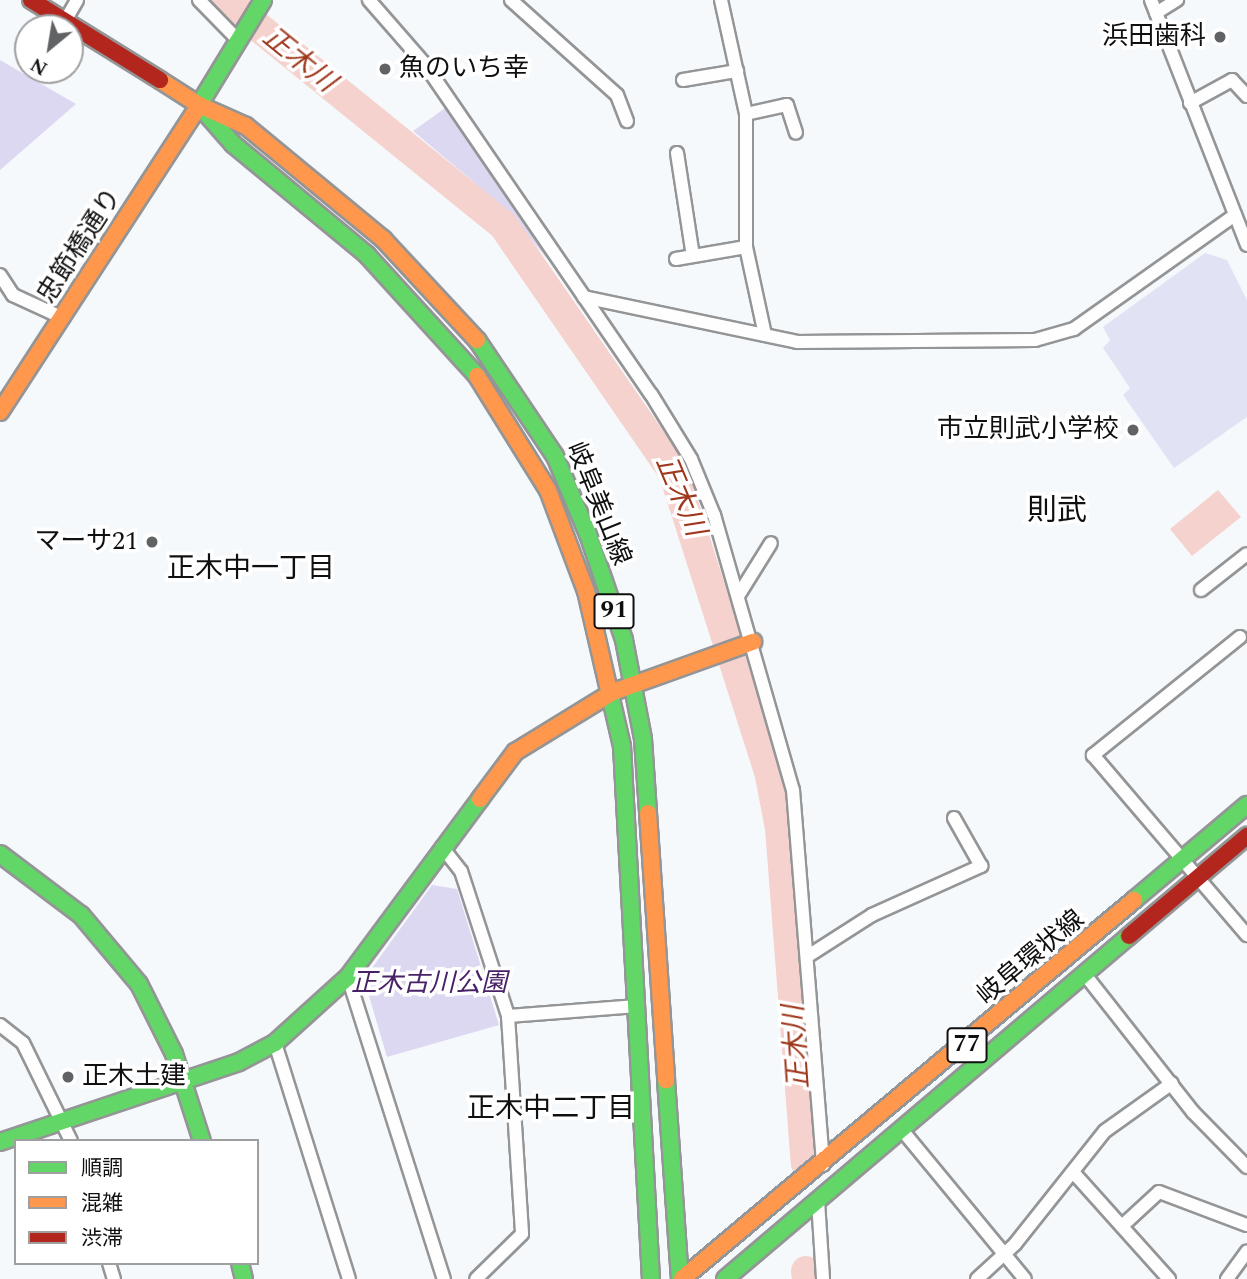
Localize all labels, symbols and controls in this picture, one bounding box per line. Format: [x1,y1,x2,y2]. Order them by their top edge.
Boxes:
north arrow [14,14,84,84]
water label: 正木川 [256,21,342,99]
place label: 浜田歯科 [1102,21,1206,53]
marker: 浜田歯科 [1212,29,1228,45]
text: N [25,49,53,82]
place label: 魚のいち幸 [399,53,529,85]
marker: 魚のいち幸 [377,61,393,77]
street label: 忠節橋通り [32,183,128,309]
place label: 市立則武小学校 [937,414,1119,446]
marker: 市立則武小学校 [1125,422,1141,438]
street label: 岐阜美山線 [559,438,637,570]
water label: 正木川 [648,451,712,541]
district label: 則武 [1027,493,1087,529]
place label: マーサ21 [34,526,138,558]
marker: マーサ21 [144,534,160,550]
district label: 正木中一丁目 [167,552,335,586]
road number: 91 [593,590,635,632]
street label: 岐阜環状線 [971,904,1091,1012]
park label: 正木古川公園 [351,968,507,1000]
water label: 正木川 [777,1004,817,1090]
road number: 77 [946,1024,988,1065]
place label: 正木土建 [82,1061,186,1093]
marker: 正木土建 [60,1069,76,1085]
district label: 正木中二丁目 [467,1092,635,1126]
legend [14,1139,259,1265]
text: 順調 [81,1153,123,1185]
text: 混雑 [81,1188,123,1220]
text: 渋滞 [81,1223,123,1255]

